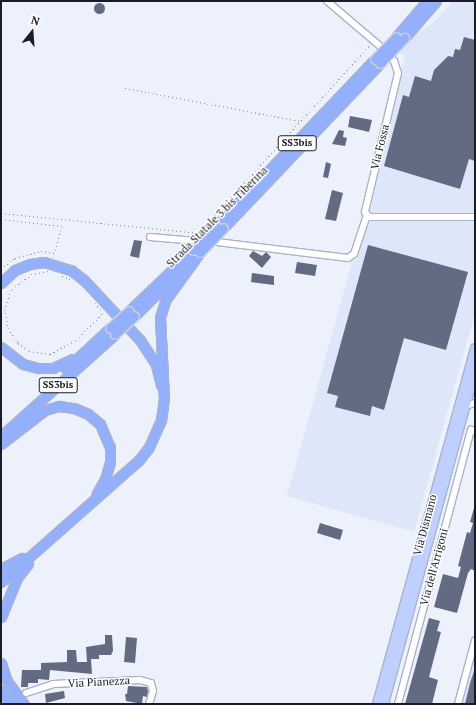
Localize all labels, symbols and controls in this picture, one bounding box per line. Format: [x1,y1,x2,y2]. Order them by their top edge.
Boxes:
north arrow [12,12,52,52]
text: N [29,13,42,28]
street label: Via Fossa [368,123,392,171]
road number: SS3bis [277,135,317,151]
street label: Strada Statale 3 bis Tiberina [164,164,270,270]
road number: SS3bis [38,377,78,393]
street label: Via Dismano [411,493,439,557]
street label: Via dell'Arrigoni [417,527,451,607]
street label: Via Pianezza [67,674,131,690]

